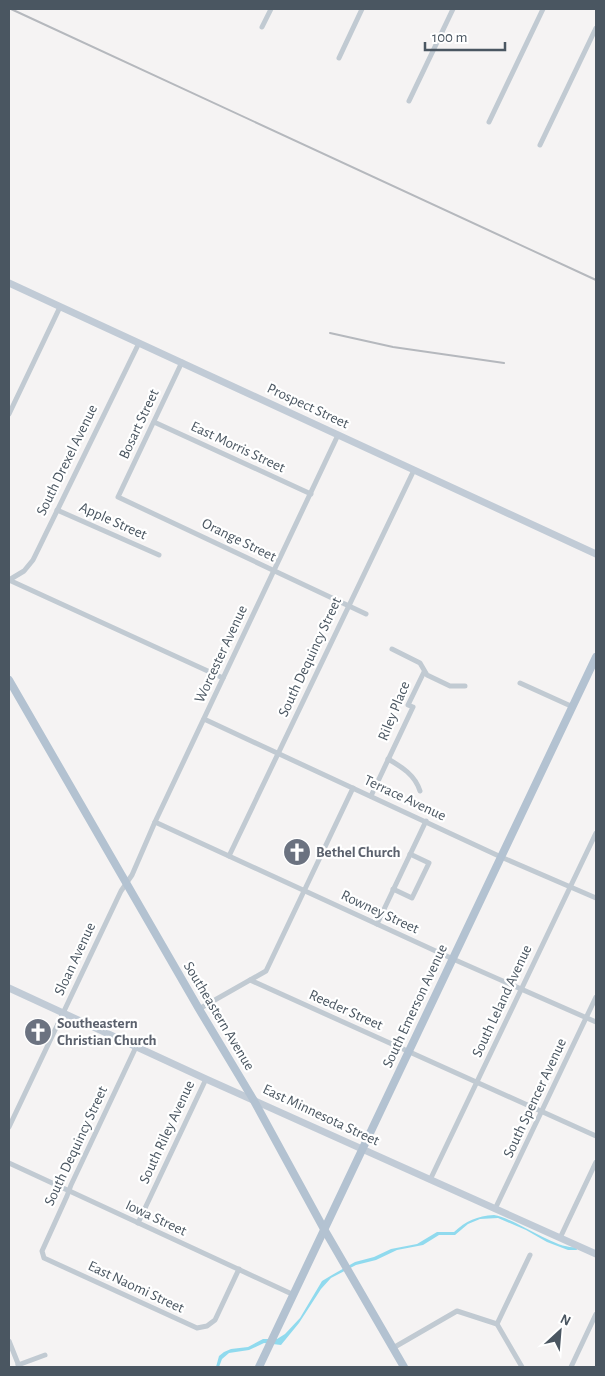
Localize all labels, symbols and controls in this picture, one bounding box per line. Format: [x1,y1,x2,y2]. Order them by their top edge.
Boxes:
scale bar [425,20,505,52]
text: 100 m [432,30,467,45]
street label: Prospect Street [265,381,351,432]
street label: Bosart Street [116,387,162,461]
street label: South Drexel Avenue [34,402,100,518]
street label: East Morris Street [189,419,288,475]
street label: Apple Street [77,499,149,543]
street label: Orange Street [199,516,279,565]
street label: South Dequincy Street [276,595,344,719]
street label: Worcester Avenue [192,603,250,705]
street label: Riley Place [375,679,413,743]
street label: Terrace Avenue [362,772,448,824]
church icon: Bethel Church [282,837,312,867]
place label: Bethel Church [316,845,400,860]
street label: Rowney Street [339,887,421,937]
street label: Sloan Avenue [52,920,98,998]
street label: South Emerson Avenue [380,942,450,1070]
street label: South Leland Avenue [469,942,535,1059]
street label: Southeastern Avenue [181,959,257,1073]
street label: Reeder Street [307,987,385,1033]
place label: Southeastern Christian Church [57,1016,156,1048]
church icon: Southeastern Christian Church [23,1017,53,1047]
street label: South Spencer Avenue [501,1036,569,1160]
street label: South Riley Avenue [137,1078,198,1186]
street label: East Minnesota Street [260,1081,382,1149]
street label: South Dequincy Street [42,1084,110,1208]
street label: Iowa Street [123,1197,189,1239]
street label: East Naomi Street [86,1258,187,1316]
north arrow [535,1306,585,1356]
text: N [558,1312,573,1329]

